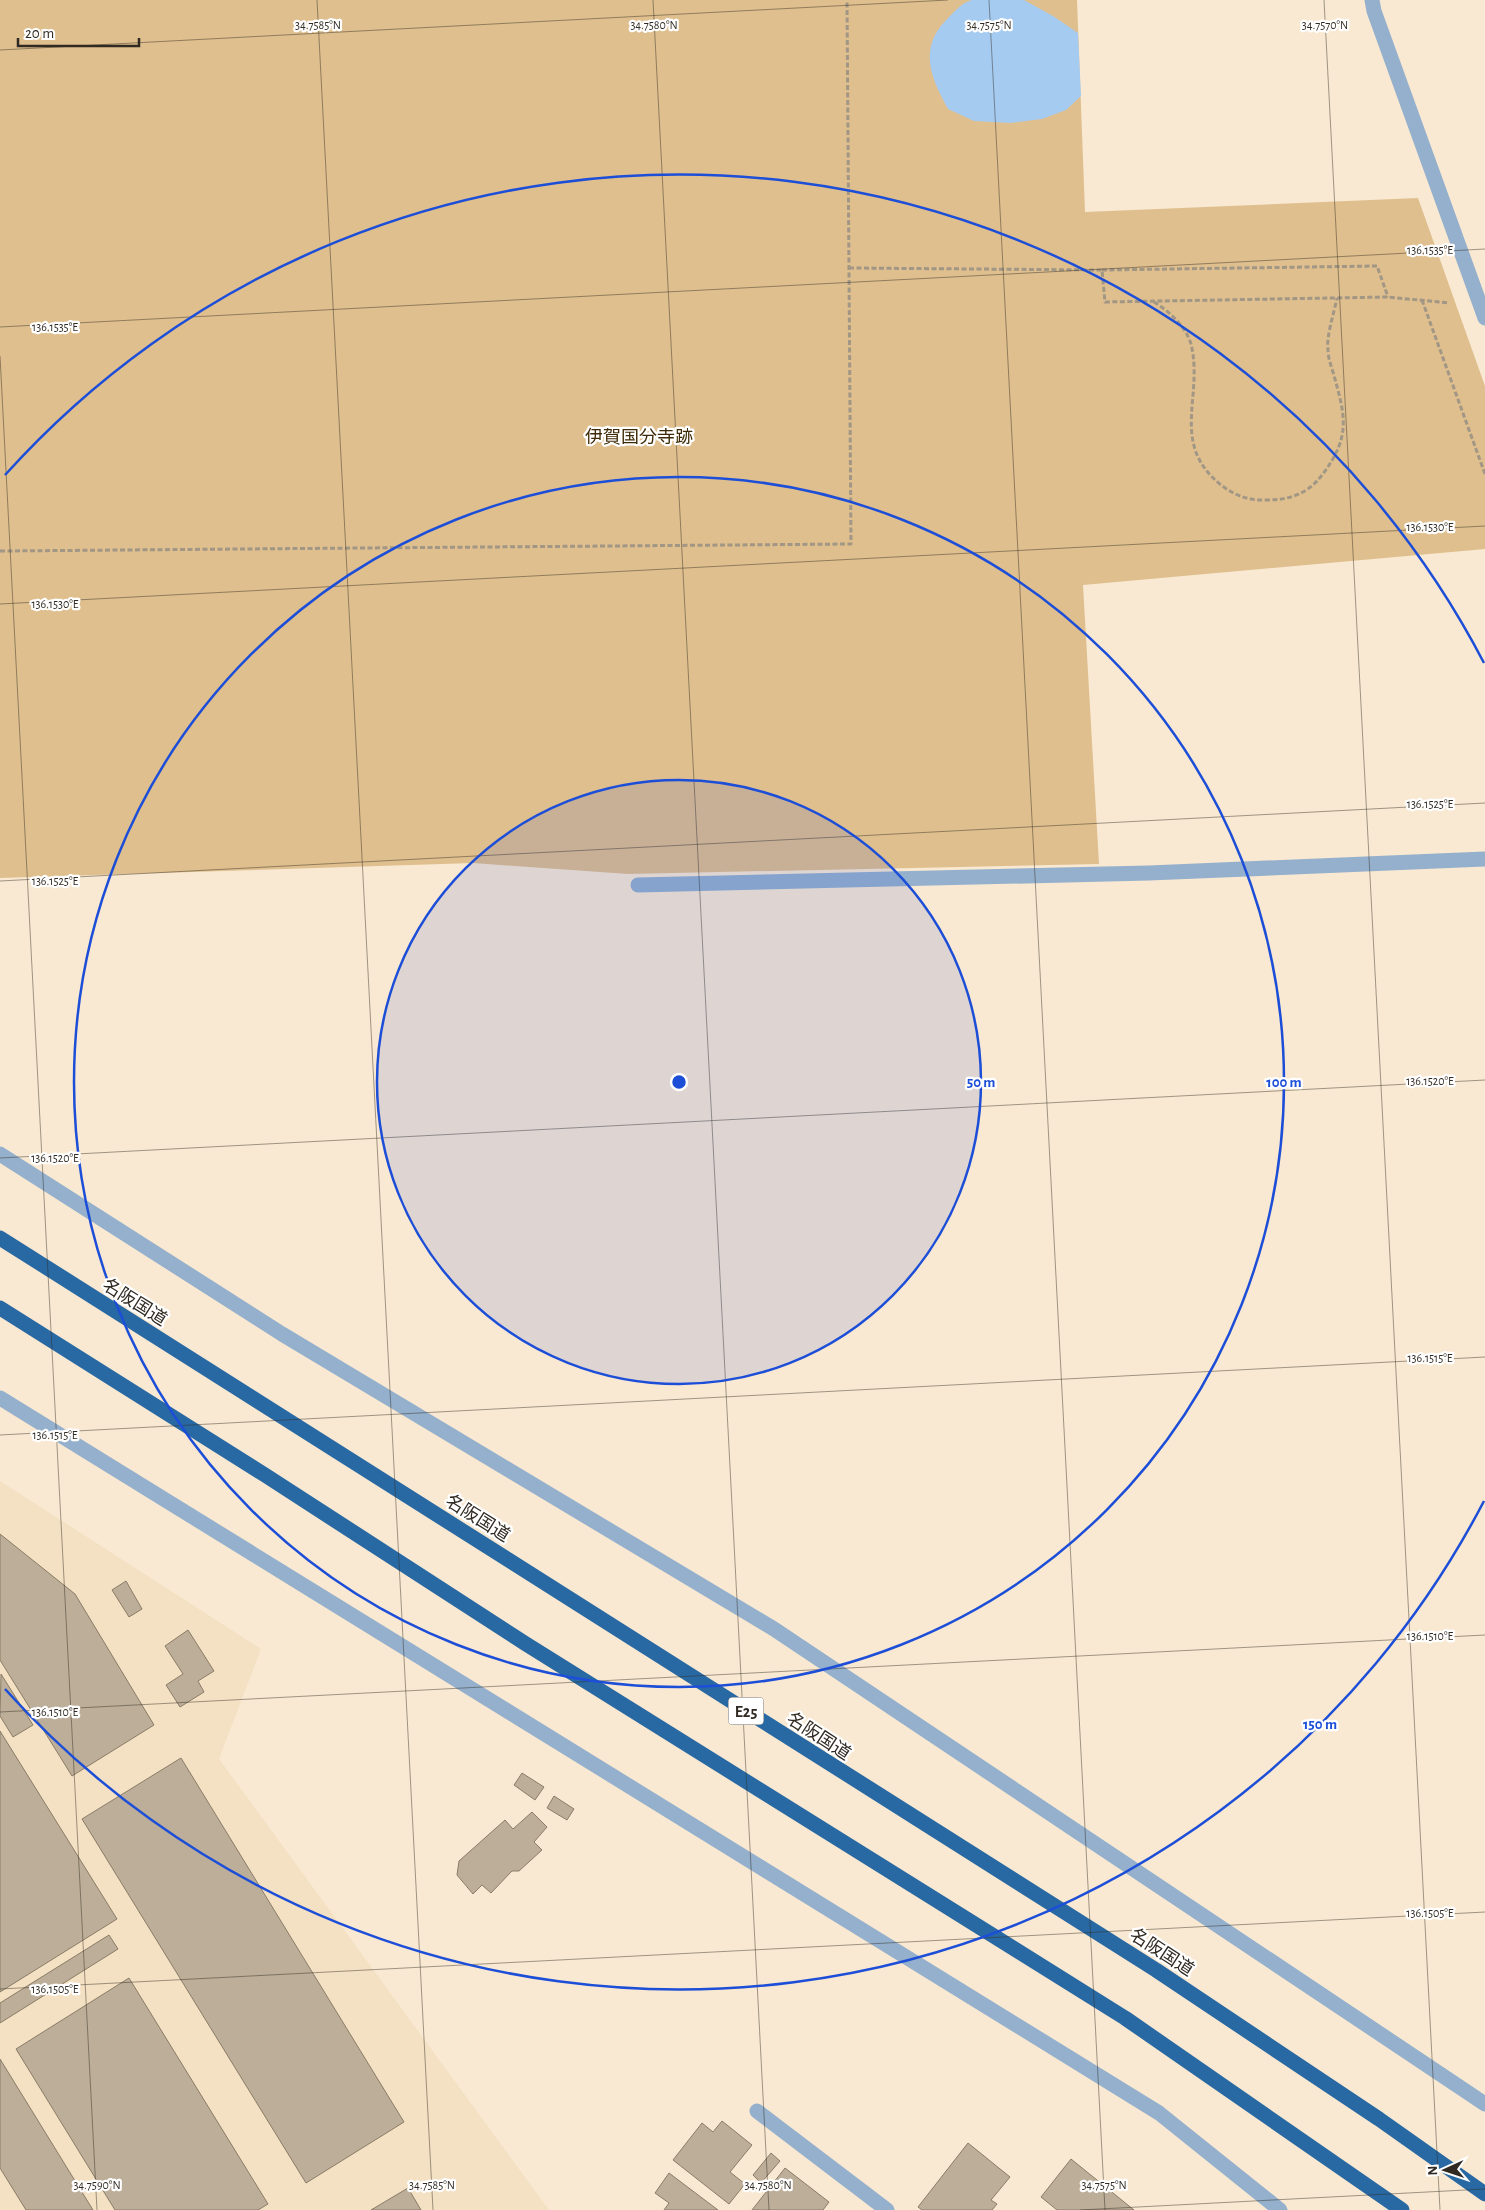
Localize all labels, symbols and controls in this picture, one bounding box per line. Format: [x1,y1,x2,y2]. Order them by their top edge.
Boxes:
scale bar [18,15,139,47]
text: 34.7585°N [295,19,341,31]
text: 34.7580°N [630,19,678,31]
text: 34.7575°N [966,19,1012,31]
text: 34.7570°N [1302,19,1348,31]
text: 20 m [25,26,54,41]
text: 136.1535°E [1407,244,1453,256]
text: 136.1535°E [32,321,78,333]
park label: 伊賀国分寺跡 [585,427,693,447]
text: 136.1530°E [1406,521,1454,533]
text: 136.1530°E [31,598,79,610]
text: 136.1525°E [1407,798,1453,810]
text: 136.1525°E [32,875,78,887]
centre of rings [670,1073,688,1091]
text: 50 m [967,1075,995,1090]
text: 100 m [1266,1075,1302,1090]
text: 136.1520°E [1406,1075,1454,1087]
text: 136.1520°E [31,1152,79,1164]
street label: 名阪国道 [99,1274,171,1330]
text: 136.1515°E [1407,1352,1453,1364]
text: 136.1515°E [32,1429,78,1441]
street label: 名阪国道 [442,1490,514,1546]
text: 136.1510°E [1407,1630,1453,1642]
road number: E25 [728,1698,764,1724]
text: 136.1510°E [32,1706,78,1718]
street label: 名阪国道 [783,1708,855,1764]
text: 150 m [1303,1717,1337,1732]
text: 136.1505°E [1406,1907,1454,1919]
street label: 名阪国道 [1126,1924,1198,1980]
text: 136.1505°E [31,1983,79,1995]
north arrow [1420,2145,1470,2195]
text: N [1426,2165,1440,2176]
text: 34.7590°N [73,2179,121,2191]
text: 34.7585°N [409,2179,455,2191]
text: 34.7580°N [744,2179,792,2191]
text: 34.7575°N [1081,2179,1127,2191]

